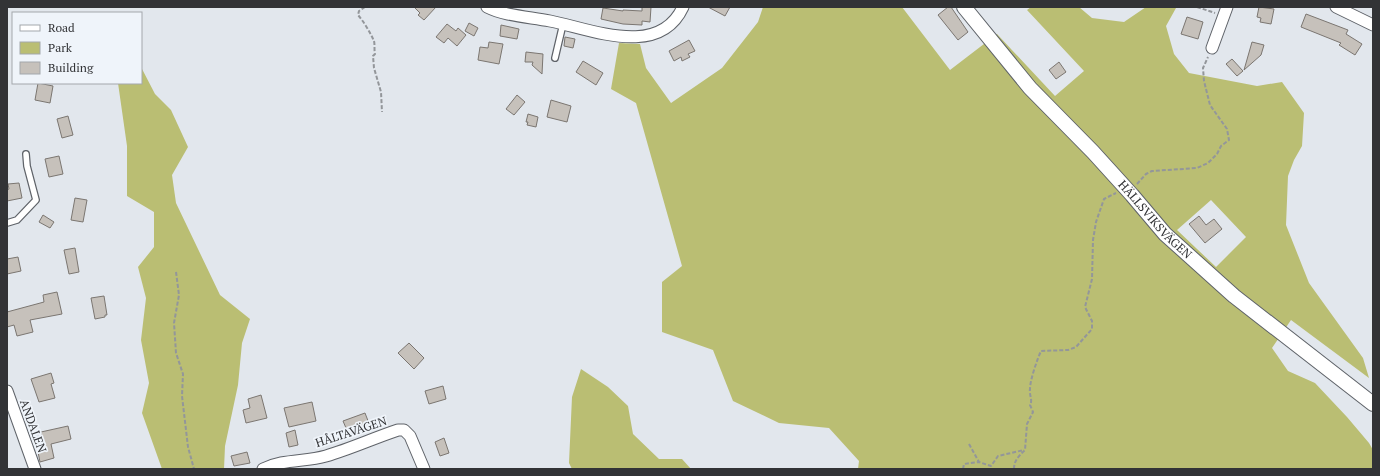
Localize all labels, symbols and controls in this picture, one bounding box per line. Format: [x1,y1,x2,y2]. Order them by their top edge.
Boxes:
legend [12,12,142,84]
text: Road [48,20,75,35]
text: Park [48,40,73,55]
text: Building [48,60,94,75]
street label: HÄLLSVIKSVÄGEN [1115,177,1195,262]
street label: ANDALEN [17,397,50,455]
street label: HÅLTAVÄGEN [313,413,389,450]

